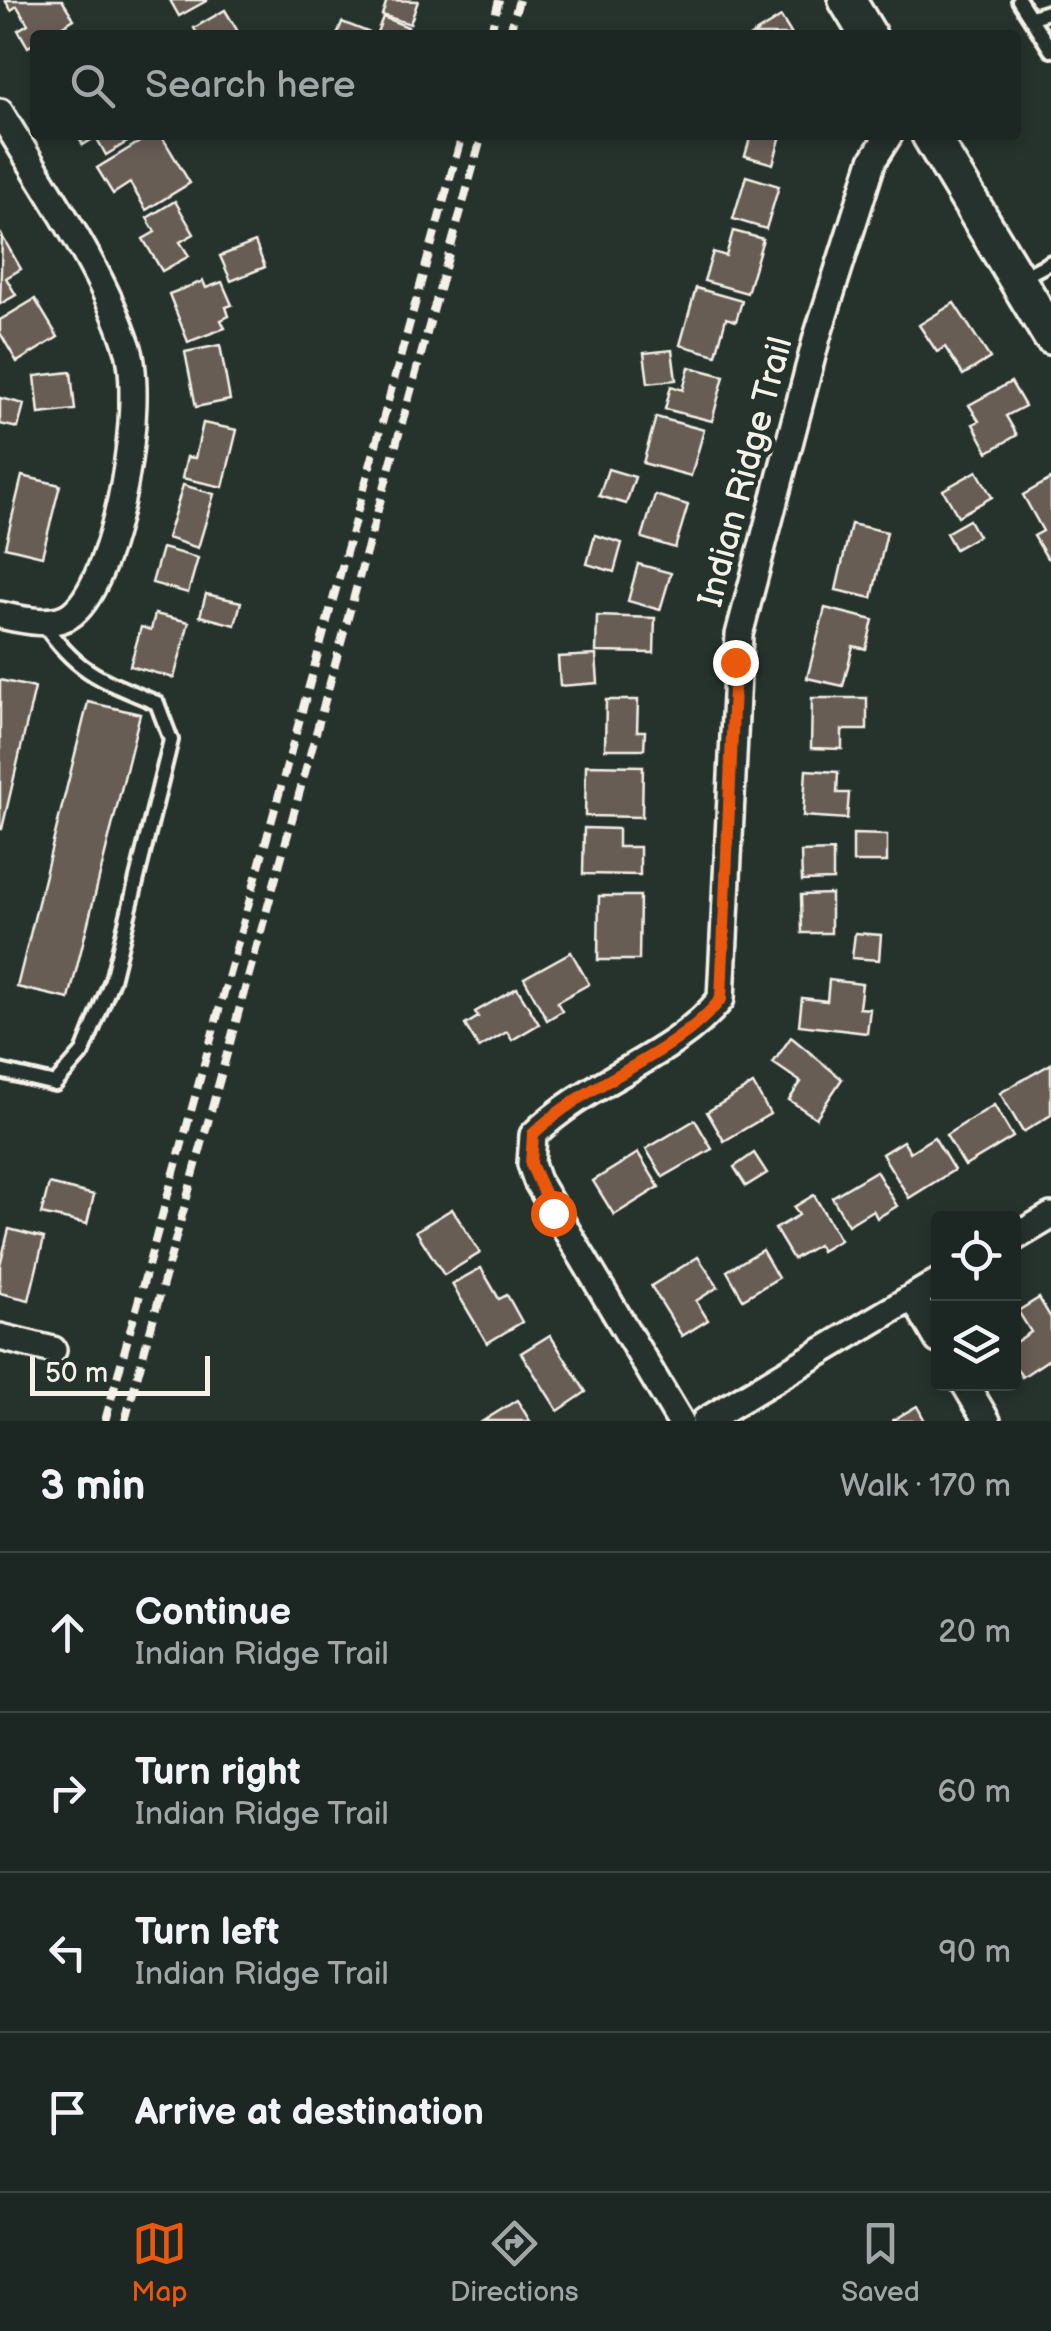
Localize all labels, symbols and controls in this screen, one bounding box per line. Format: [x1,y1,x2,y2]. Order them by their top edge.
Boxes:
search box [30,30,1021,140]
icon: search [65,58,120,113]
text: Search here [145,63,356,108]
street label: Indian Ridge Trail [689,332,803,612]
route end [713,640,759,686]
route start [531,1191,577,1237]
map controls [931,1211,1021,1391]
button: locate [931,1211,1021,1301]
button: layers [931,1301,1021,1391]
scale bar [30,1351,210,1396]
text: 50 m [45,1357,108,1390]
text: 3 min [40,1461,145,1512]
text: Walk · 170 m [840,1467,1011,1506]
text: Continue [135,1590,291,1635]
icon: ahead [40,1605,95,1660]
text: 20 m [938,1613,1011,1652]
text: Indian Ridge Trail [135,1635,389,1674]
text: Turn right [135,1750,300,1795]
icon: right [40,1765,95,1820]
text: 60 m [938,1773,1011,1812]
text: Indian Ridge Trail [135,1795,389,1834]
text: Turn left [135,1910,279,1955]
icon: left [40,1925,95,1980]
text: 90 m [939,1933,1011,1972]
text: Indian Ridge Trail [135,1955,389,1994]
icon: arrive [40,2085,95,2140]
text: Arrive at destination [135,2090,484,2135]
tab: Map [131,2216,188,2309]
tab: Directions [450,2216,579,2309]
tab: Saved [841,2216,920,2309]

